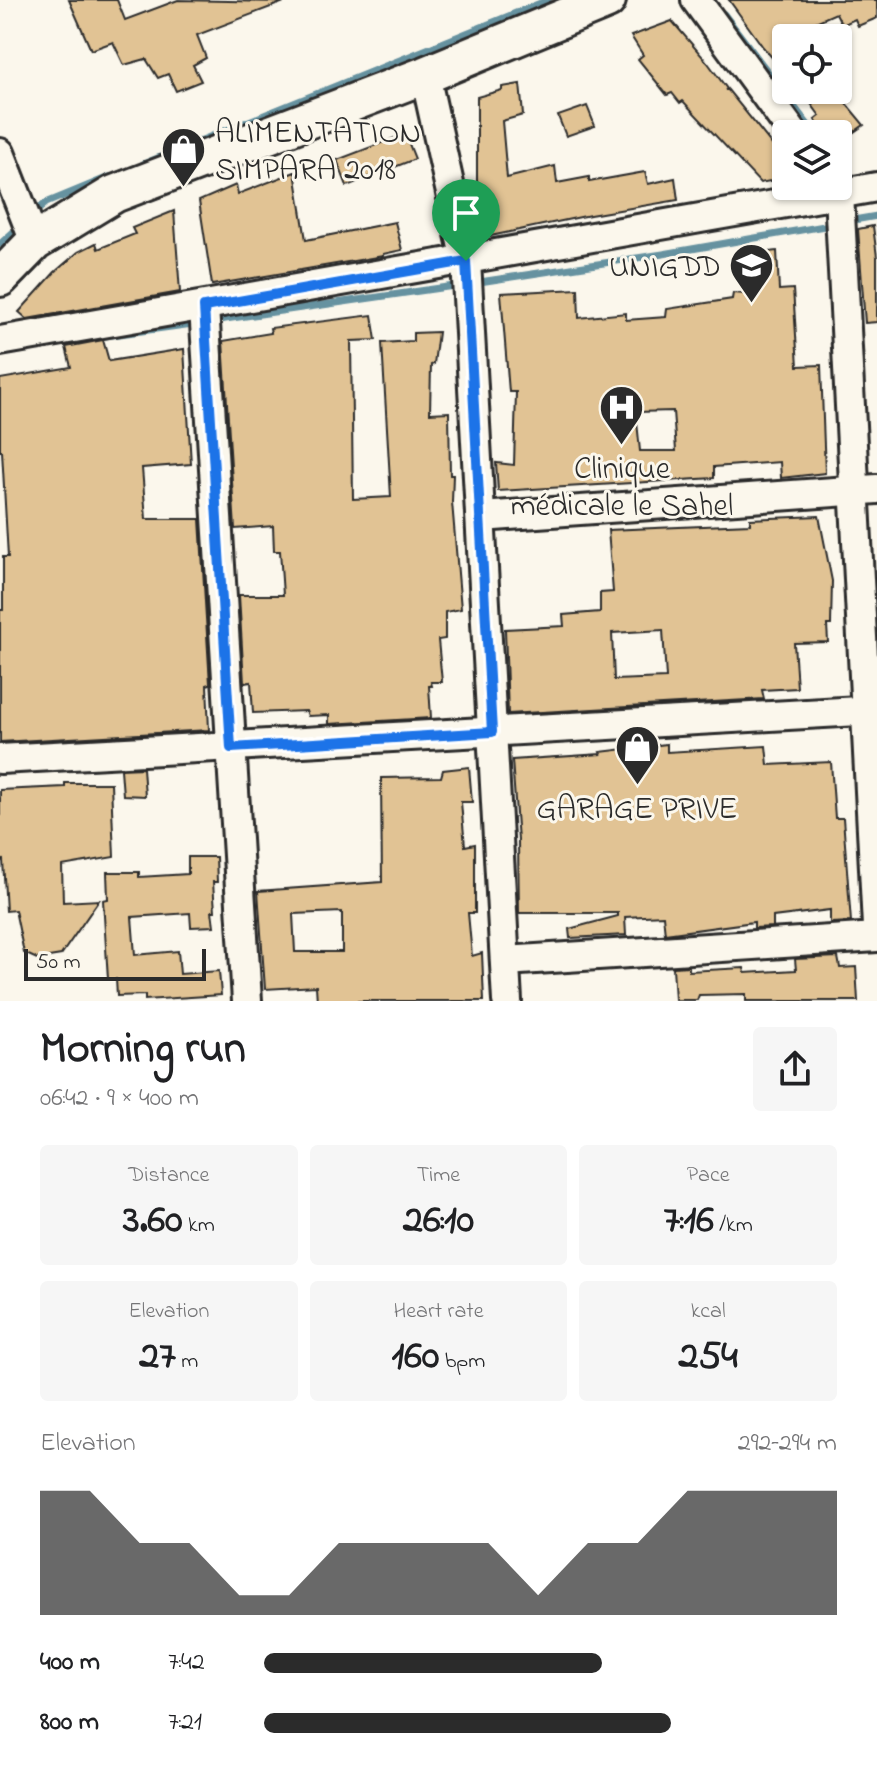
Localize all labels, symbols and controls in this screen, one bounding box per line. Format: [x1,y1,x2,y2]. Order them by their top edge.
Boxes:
map controls [772,24,852,200]
button: locate [772,24,852,104]
place label: ALIMENTATION SIMPARA 2018 [215,111,421,195]
button: layers [772,120,852,200]
shop icon: ALIMENTATION SIMPARA 2018 [160,125,208,188]
pin [432,179,500,261]
icon: arrive [444,191,488,235]
school or university icon: UNIGDD [728,241,776,304]
place label: UNIGDD [609,245,721,292]
hospital icon: Clinique médicale le Sahel [598,384,646,447]
place label: Clinique médicale le Sahel [511,447,733,531]
shop icon: GARAGE PRIVE [613,724,661,787]
place label: GARAGE PRIVE [537,787,737,834]
scale bar [24,945,206,981]
text: 50 m [36,947,81,979]
text: Morning run [40,1018,246,1082]
button: share [753,1027,837,1111]
text: 06:42 · 9 × 400 m [40,1080,199,1118]
text: Distance [128,1160,209,1192]
text: Time [417,1160,460,1192]
text: Pace [687,1160,730,1192]
text: 3.60 [123,1192,183,1251]
text: 26:10 [403,1192,474,1251]
text: 7:16 [664,1192,714,1251]
text: km [183,1210,215,1242]
text: /km [714,1210,753,1242]
text: Elevation [128,1296,209,1328]
text: Heart rate [393,1296,484,1328]
text: kcal [691,1296,726,1328]
text: 27 [139,1328,176,1387]
text: 160 [392,1328,439,1387]
text: 254 [679,1328,738,1387]
text: m [176,1346,198,1378]
text: bpm [439,1346,485,1378]
text: Elevation [40,1425,136,1463]
text: 292–294 m [738,1425,837,1463]
text: 400 m [40,1644,100,1682]
text: 7:42 [168,1644,205,1682]
text: 800 m [40,1704,99,1742]
text: 7:21 [168,1704,202,1742]

